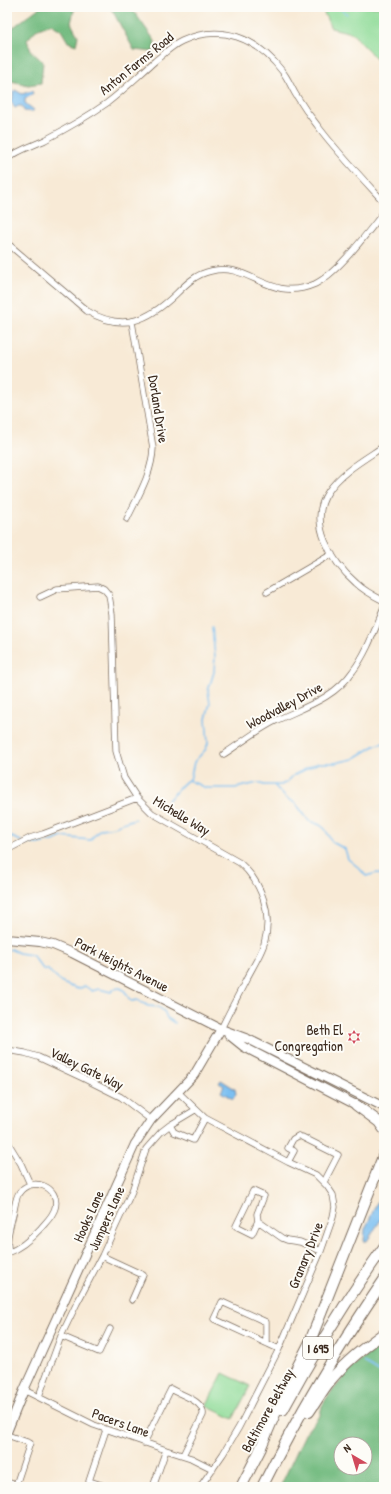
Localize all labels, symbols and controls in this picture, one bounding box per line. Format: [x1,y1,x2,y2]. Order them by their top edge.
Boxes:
street label: Anton Farms Road [95,27,178,99]
street label: Dorland Drive [144,374,174,445]
street label: Woodvalley Drive [243,677,326,734]
street label: Michelle Way [149,791,214,840]
street label: Park Heights Avenue [71,932,173,997]
place label: Beth El Congregation [275,1020,343,1056]
synagogue icon: Beth El Congregation [346,1029,362,1045]
street label: Valley Gate Way [46,1042,127,1095]
street label: Jumpers Lane [83,1182,130,1254]
street label: Hooks Lane [68,1187,108,1245]
street label: Granary Drive [283,1218,328,1292]
road number: I 695 [303,1337,333,1359]
street label: Baltimore Beltway [236,1365,299,1456]
street label: Pacers Lane [90,1403,153,1441]
north arrow [333,1436,373,1476]
text: N [340,1441,354,1455]

